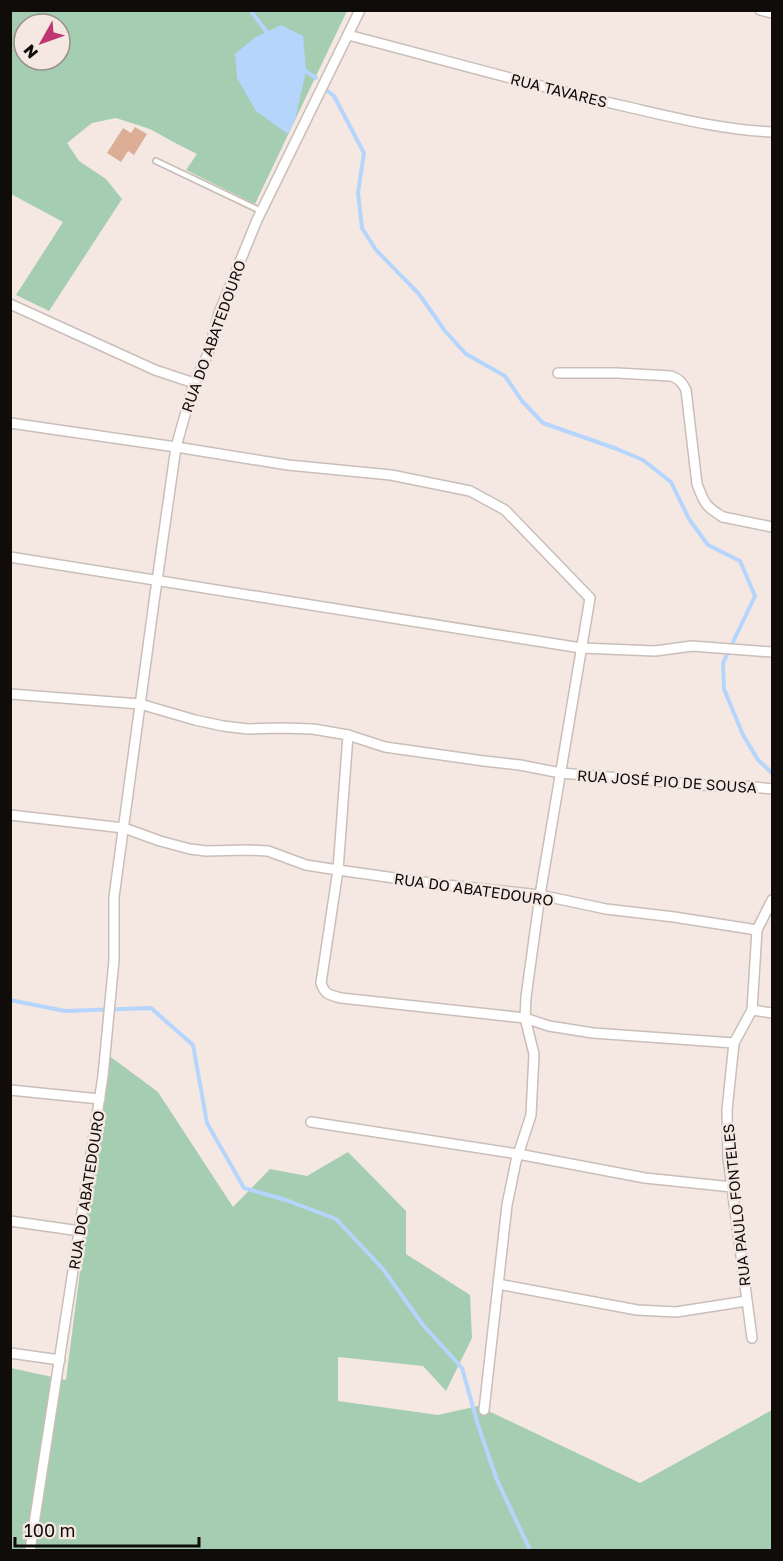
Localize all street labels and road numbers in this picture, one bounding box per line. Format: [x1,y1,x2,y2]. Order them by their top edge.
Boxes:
street label: RUA TAVARES [509,69,609,111]
street label: RUA DO ABATEDOURO [177,257,249,415]
street label: RUA JOSÉ PIO DE SOUSA [576,766,758,796]
street label: RUA DO ABATEDOURO [393,869,555,909]
street label: RUA DO ABATEDOURO [65,1109,107,1271]
street label: RUA PAULO FONTELES [719,1123,753,1287]

